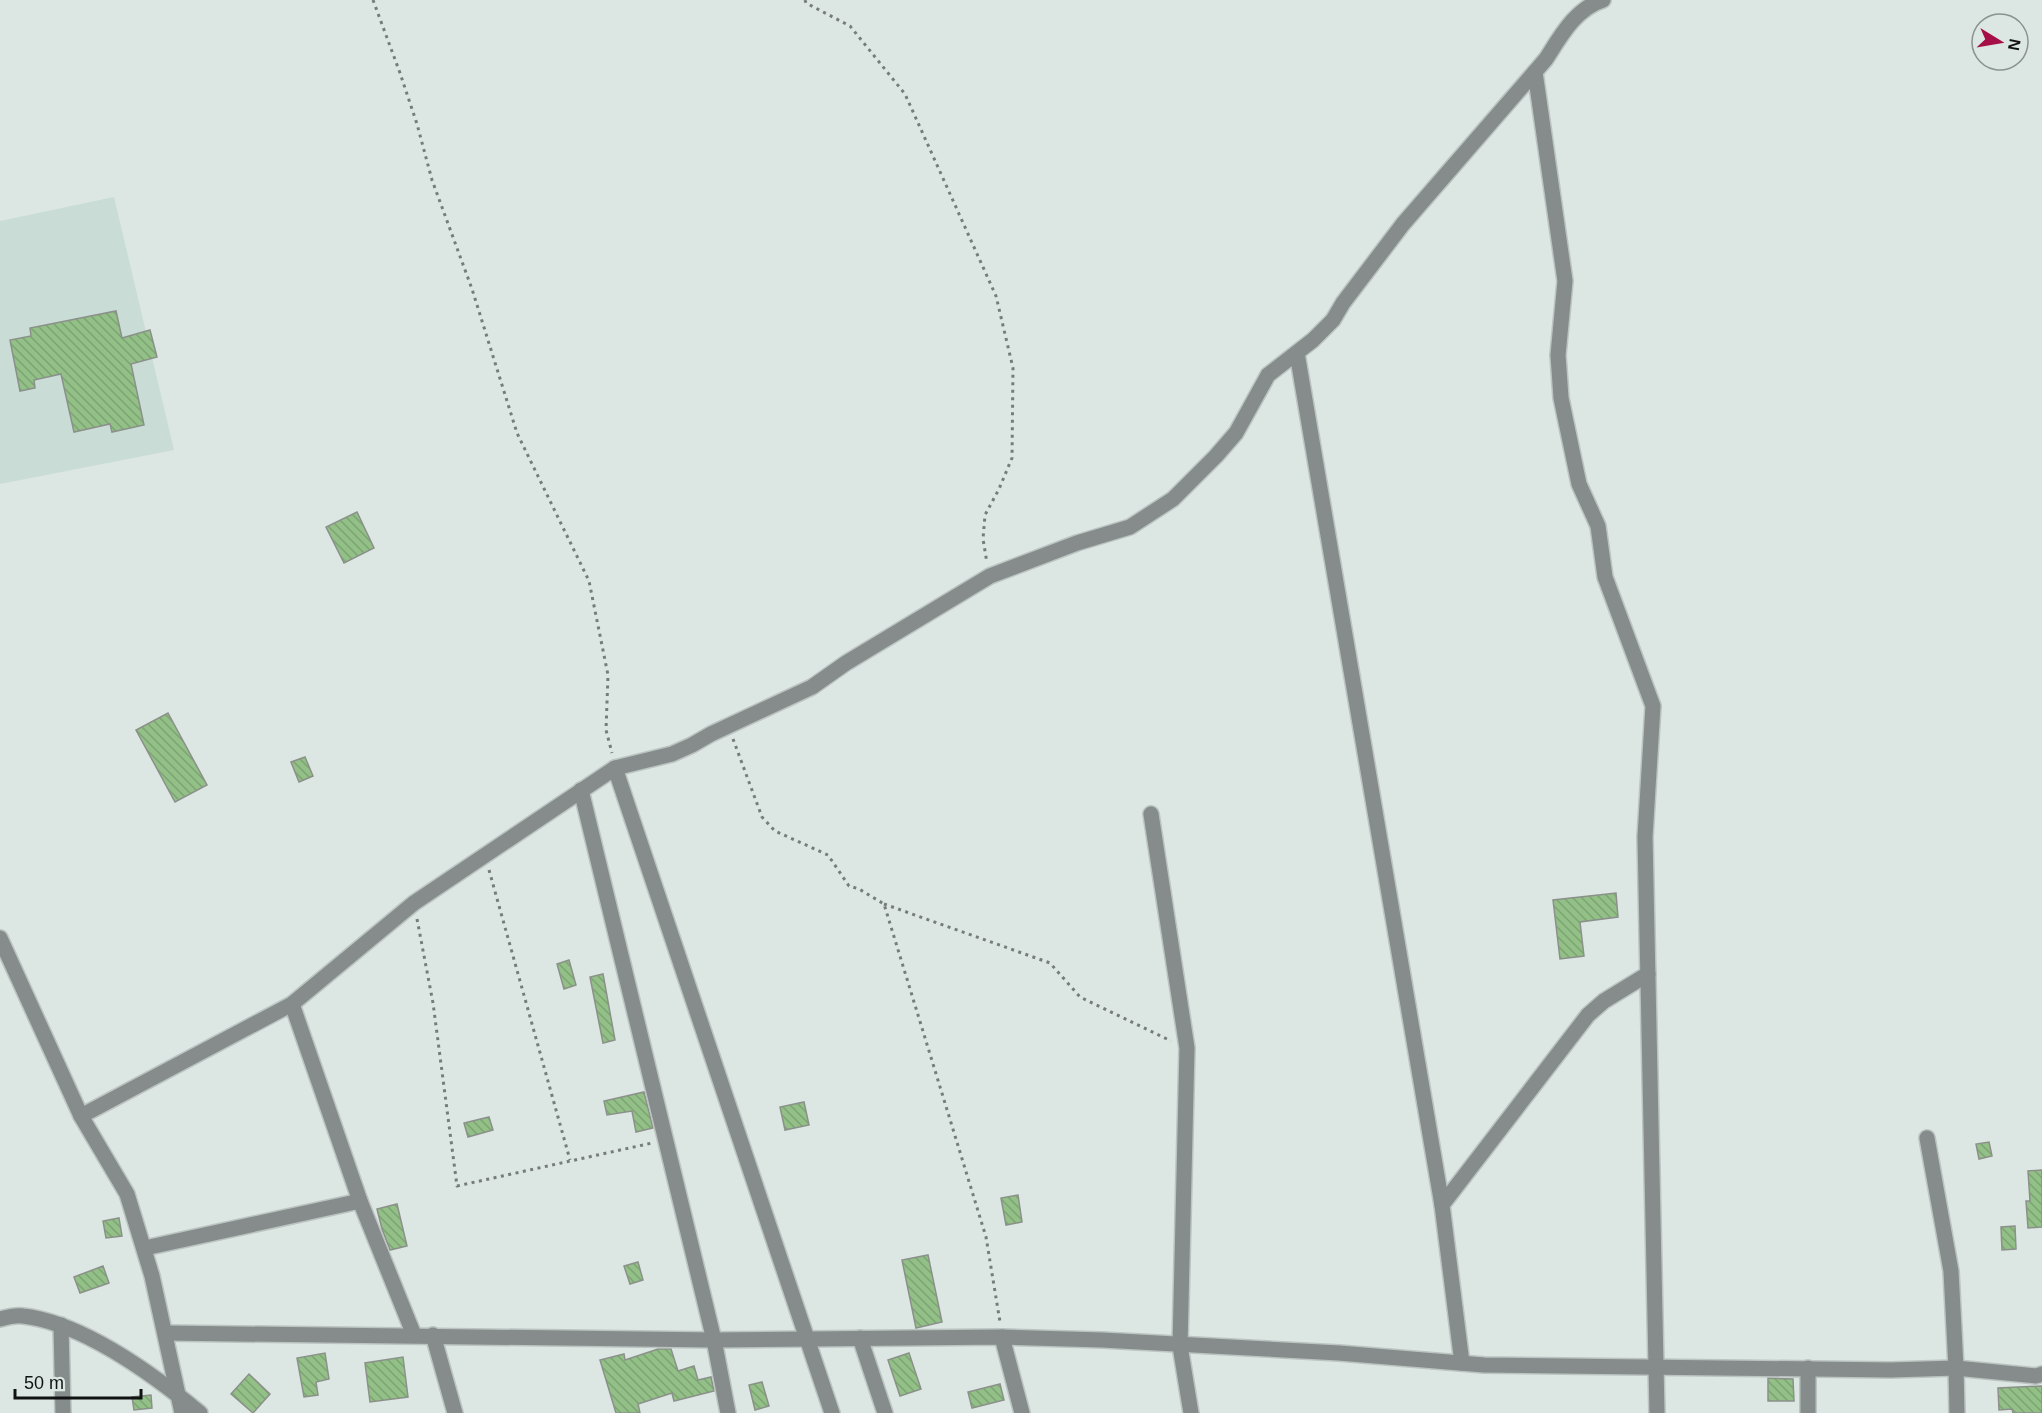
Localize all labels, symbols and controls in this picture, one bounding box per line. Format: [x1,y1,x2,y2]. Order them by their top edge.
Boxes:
north arrow [1970,12,2030,72]
text: N [2005,37,2024,52]
scale bar [15,1362,141,1400]
text: 50 m [24,1373,64,1393]

